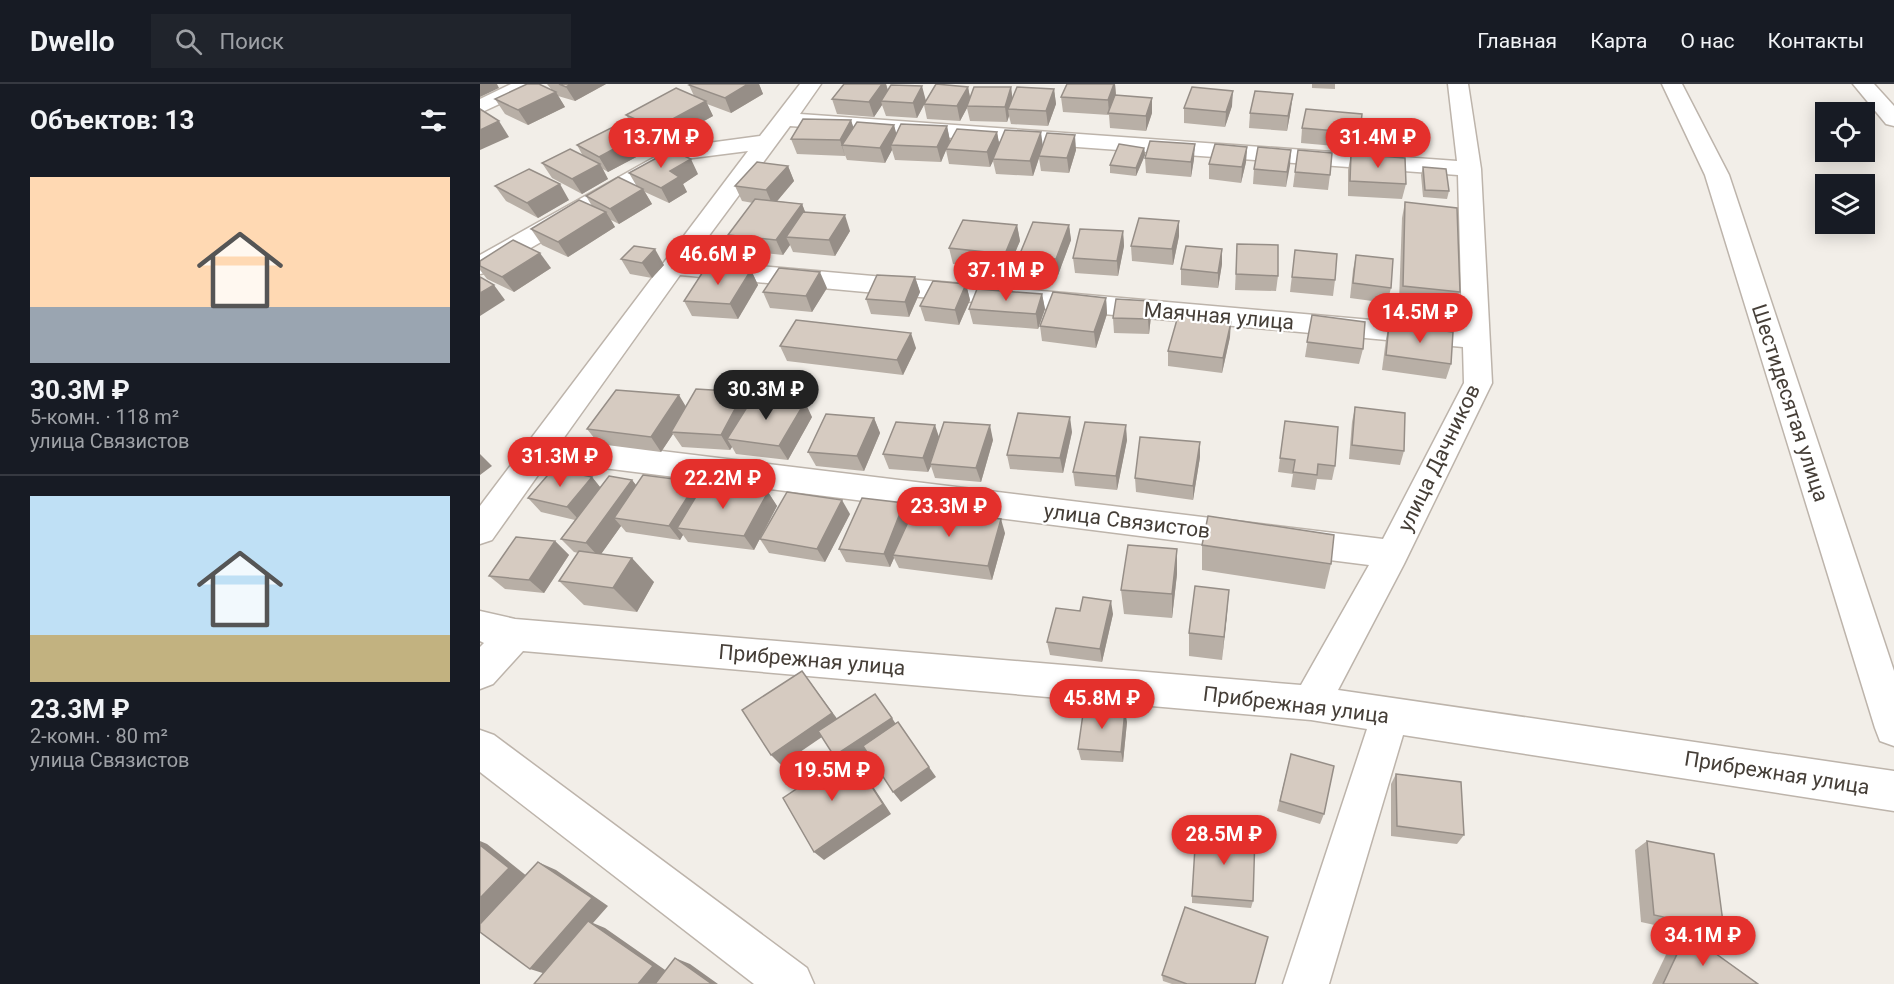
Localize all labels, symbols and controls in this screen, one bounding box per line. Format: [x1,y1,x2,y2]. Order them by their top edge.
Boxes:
search box [151,14,571,68]
text: Dwello [30,25,115,58]
icon: search [172,25,205,58]
text: Поиск [220,29,284,54]
text: Главная [1477,29,1557,53]
text: Карта [1590,29,1647,53]
text: О нас [1680,29,1735,53]
text: Контакты [1768,29,1864,53]
map controls [1815,102,1875,234]
button: locate [1815,102,1875,162]
icon: filters [417,104,450,137]
text: Объектов: 13 [30,105,194,135]
pin: 13.7M ₽ [606,118,716,169]
pin: 31.4M ₽ [1323,118,1433,169]
text: 13.7M ₽ [623,125,699,149]
text: 31.4M ₽ [1340,125,1416,149]
button: layers [1815,174,1875,234]
icon: home [186,216,294,324]
pin: 46.6M ₽ [663,235,773,286]
text: 46.6M ₽ [680,242,756,266]
pin: 37.1M ₽ [951,251,1061,302]
text: 37.1M ₽ [968,258,1044,282]
pin: 14.5M ₽ [1365,293,1475,344]
street label: Маячная улица [1143,297,1295,335]
text: 14.5M ₽ [1382,300,1458,324]
street label: Шестидесятая улица [1747,301,1833,505]
pin: 30.3M ₽ [711,370,821,421]
text: 30.3M ₽ [30,375,130,405]
text: 30.3M ₽ [728,377,804,401]
street label: улица Дачников [1393,380,1485,536]
text: 5-комн. · 118 m² [30,405,179,429]
text: улица Связистов [30,429,190,453]
pin: 31.3M ₽ [505,437,615,488]
text: 31.3M ₽ [522,444,598,468]
pin: 22.2M ₽ [668,459,778,510]
text: 22.2M ₽ [685,466,761,490]
pin: 23.3M ₽ [894,487,1004,538]
text: 23.3M ₽ [911,494,987,518]
street label: улица Связистов [1042,499,1212,543]
icon: home [186,535,294,643]
street label: Прибрежная улица [718,640,906,680]
pin: 45.8M ₽ [1047,679,1157,730]
street label: Прибрежная улица [1202,682,1390,728]
text: 45.8M ₽ [1064,686,1140,710]
text: 23.3M ₽ [30,694,130,724]
text: 2-комн. · 80 m² [30,724,168,748]
street label: Прибрежная улица [1683,746,1871,800]
text: улица Связистов [30,748,190,772]
pin: 19.5M ₽ [777,751,887,802]
text: 19.5M ₽ [794,758,870,782]
pin: 28.5M ₽ [1169,815,1279,866]
text: 28.5M ₽ [1186,822,1262,846]
pin: 34.1M ₽ [1648,916,1758,967]
text: 34.1M ₽ [1665,923,1741,947]

